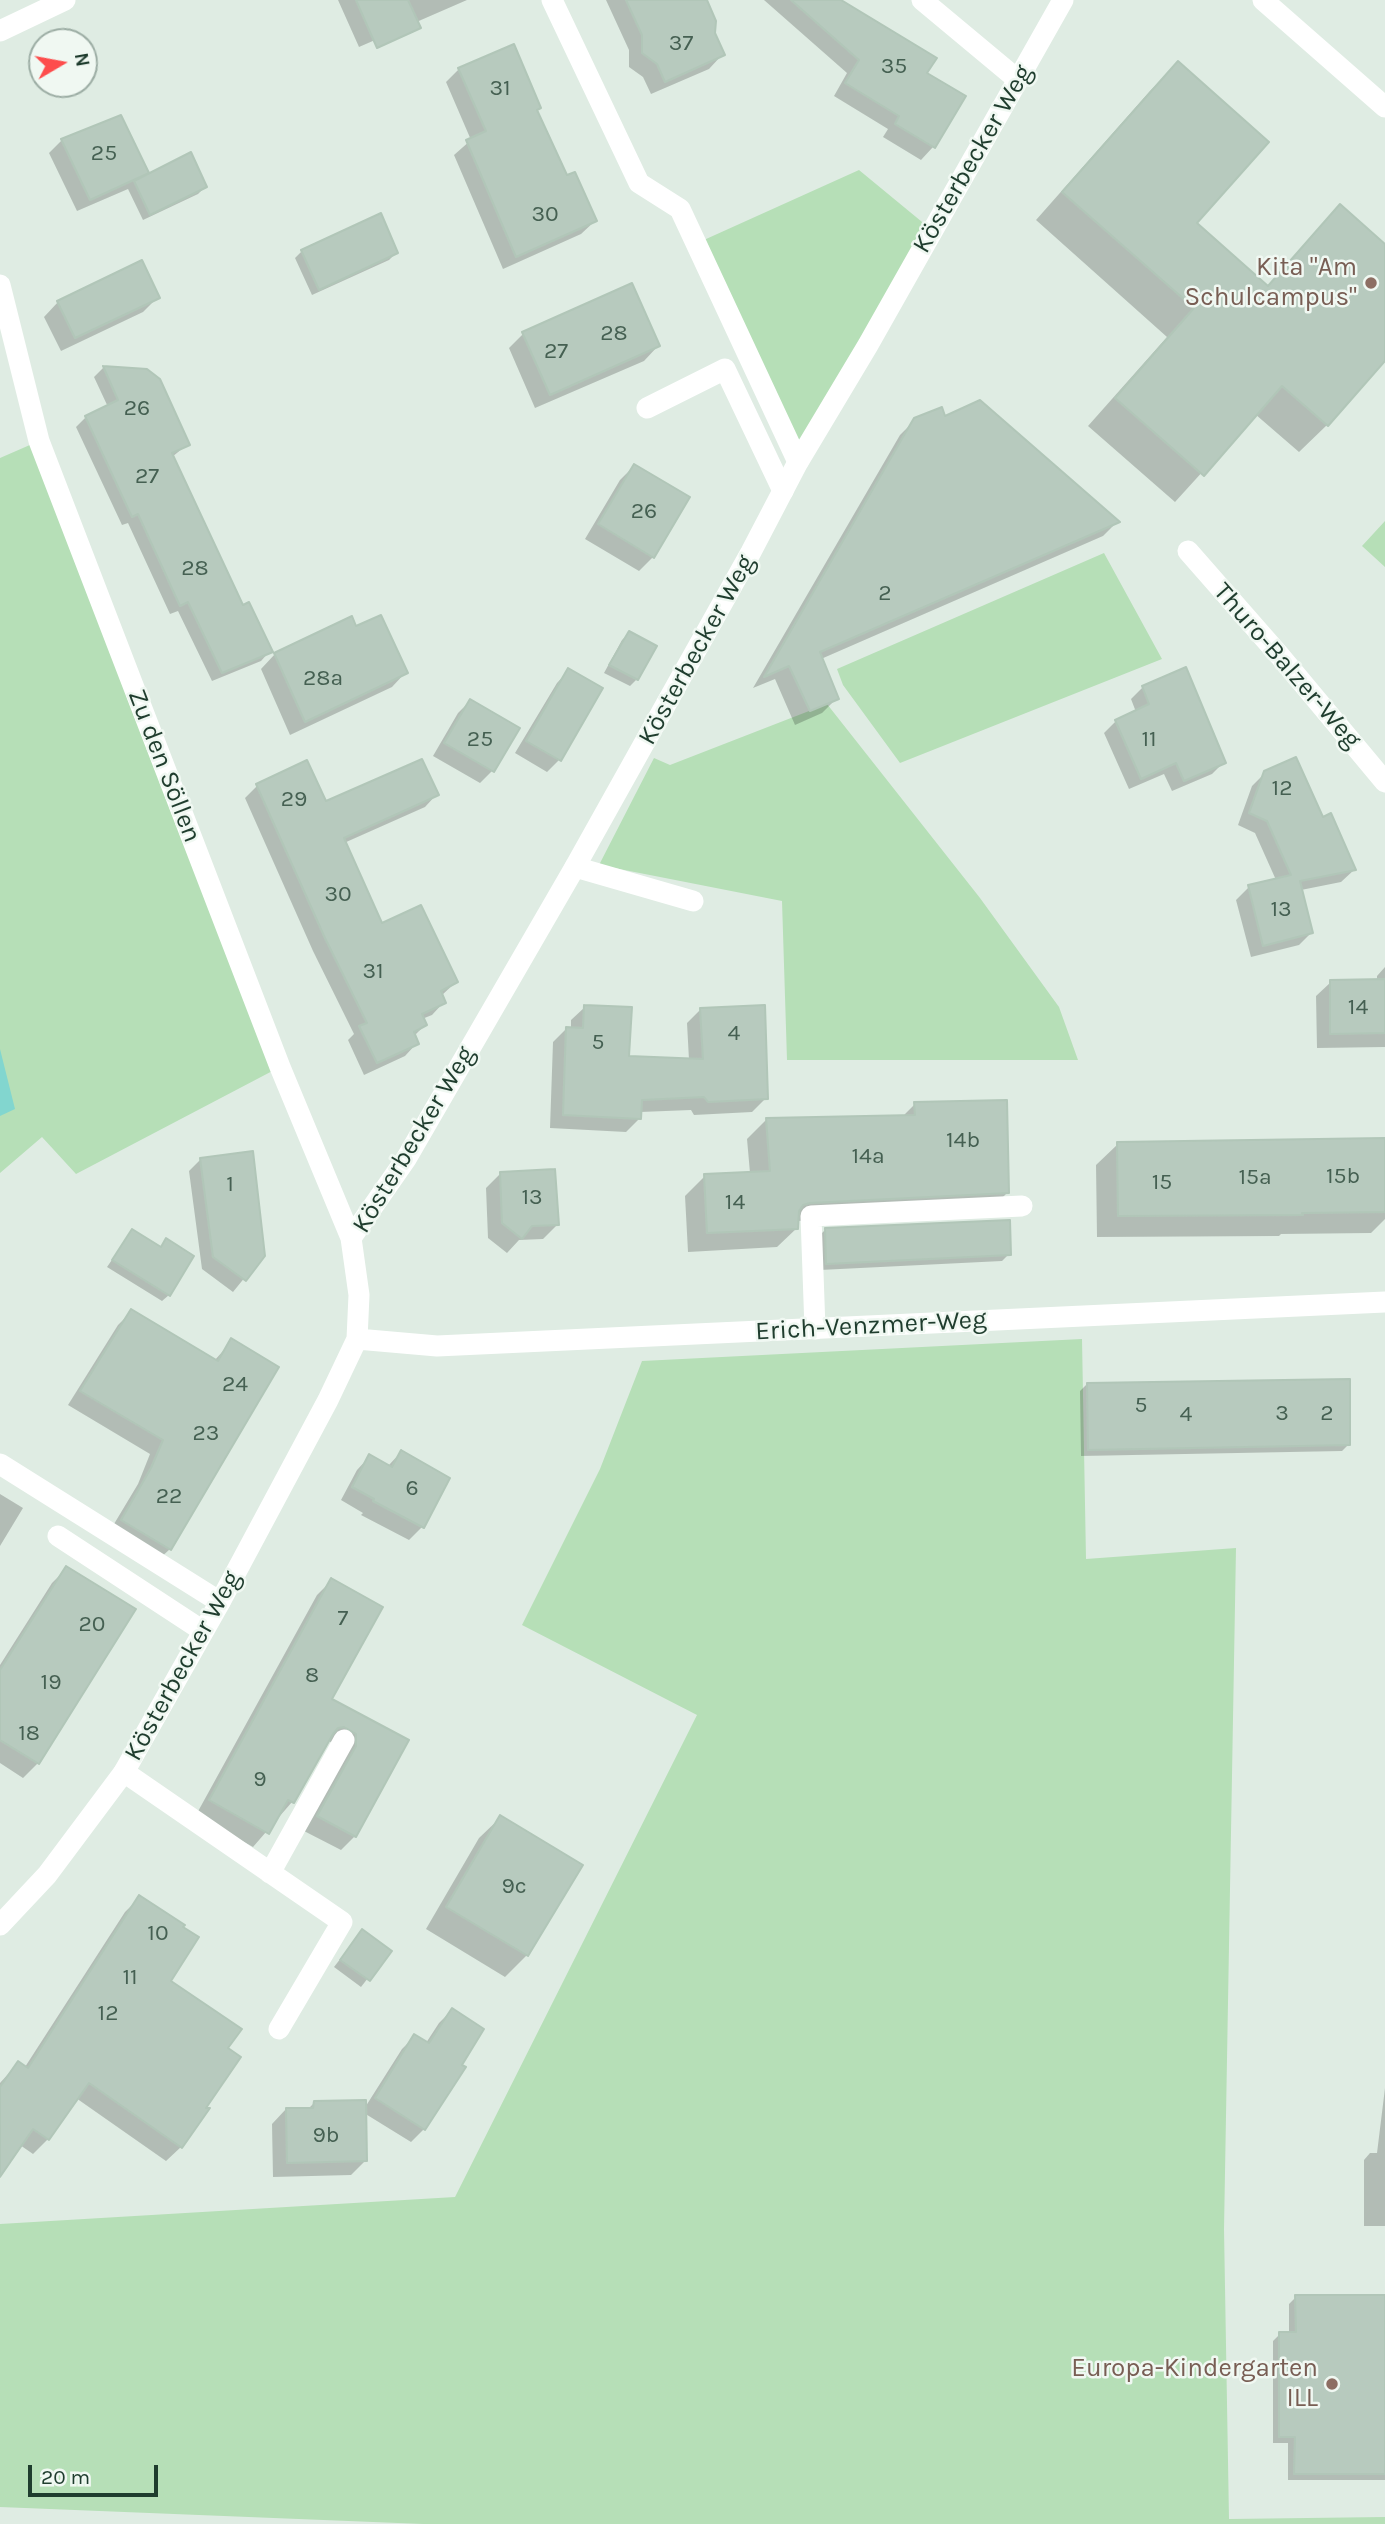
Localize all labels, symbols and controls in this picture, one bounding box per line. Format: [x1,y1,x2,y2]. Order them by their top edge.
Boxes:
north arrow [28,28,98,98]
house number: 37 [669,29,693,57]
text: N [70,51,94,68]
house number: 35 [881,52,907,80]
street label: Kösterbecker Weg [906,59,1040,259]
house number: 31 [489,74,511,102]
house number: 25 [91,139,117,167]
house number: 30 [531,200,559,228]
place label: Kita "Am Schulcampus" [1185,252,1357,314]
marker: Kita "Am Schulcampus" [1363,275,1379,291]
house number: 28 [600,319,628,347]
house number: 27 [544,337,568,365]
house number: 26 [124,394,150,422]
house number: 27 [135,462,159,490]
house number: 26 [631,497,657,525]
street label: Kösterbecker Weg [632,550,762,750]
house number: 28 [181,554,209,582]
street label: Thuro-Balzer-Weg [1207,577,1367,755]
house number: 2 [878,579,892,607]
house number: 28a [303,664,343,692]
street label: Zu den Söllen [121,685,207,847]
house number: 25 [467,725,493,753]
house number: 11 [1141,725,1157,753]
house number: 12 [1272,774,1292,802]
house number: 29 [281,785,307,813]
house number: 30 [324,880,352,908]
house number: 13 [1270,895,1292,923]
house number: 31 [362,957,384,985]
house number: 14 [1348,993,1368,1021]
house number: 4 [728,1019,740,1047]
house number: 5 [592,1028,604,1056]
street label: Kösterbecker Weg [346,1041,482,1239]
house number: 14b [946,1126,980,1154]
house number: 14a [851,1142,885,1170]
house number: 15b [1326,1162,1360,1190]
house number: 15a [1238,1163,1272,1191]
house number: 15 [1152,1168,1172,1196]
house number: 1 [226,1170,234,1198]
house number: 13 [521,1183,543,1211]
house number: 14 [725,1188,745,1216]
street label: Erich-Venzmer-Weg [755,1304,987,1348]
house number: 24 [222,1370,248,1398]
house number: 5 [1135,1391,1147,1419]
house number: 3 [1275,1399,1289,1427]
house number: 2 [1320,1399,1334,1427]
house number: 4 [1180,1400,1192,1428]
house number: 23 [193,1419,219,1447]
house number: 6 [405,1474,419,1502]
house number: 22 [156,1482,182,1510]
street label: Kösterbecker Weg [118,1566,248,1766]
house number: 7 [338,1604,348,1632]
house number: 20 [79,1610,105,1638]
house number: 8 [305,1661,319,1689]
house number: 19 [41,1668,61,1696]
house number: 18 [18,1719,40,1747]
house number: 9 [253,1765,267,1793]
house number: 9c [501,1872,527,1900]
house number: 10 [147,1919,169,1947]
house number: 11 [122,1963,138,1991]
house number: 12 [98,1999,118,2027]
house number: 9b [313,2121,339,2149]
place label: Europa-Kindergarten ILL [1071,2353,1318,2414]
marker: Europa-Kindergarten ILL [1324,2376,1340,2392]
scale bar [32,2450,161,2494]
text: 20 m [41,2465,90,2489]

